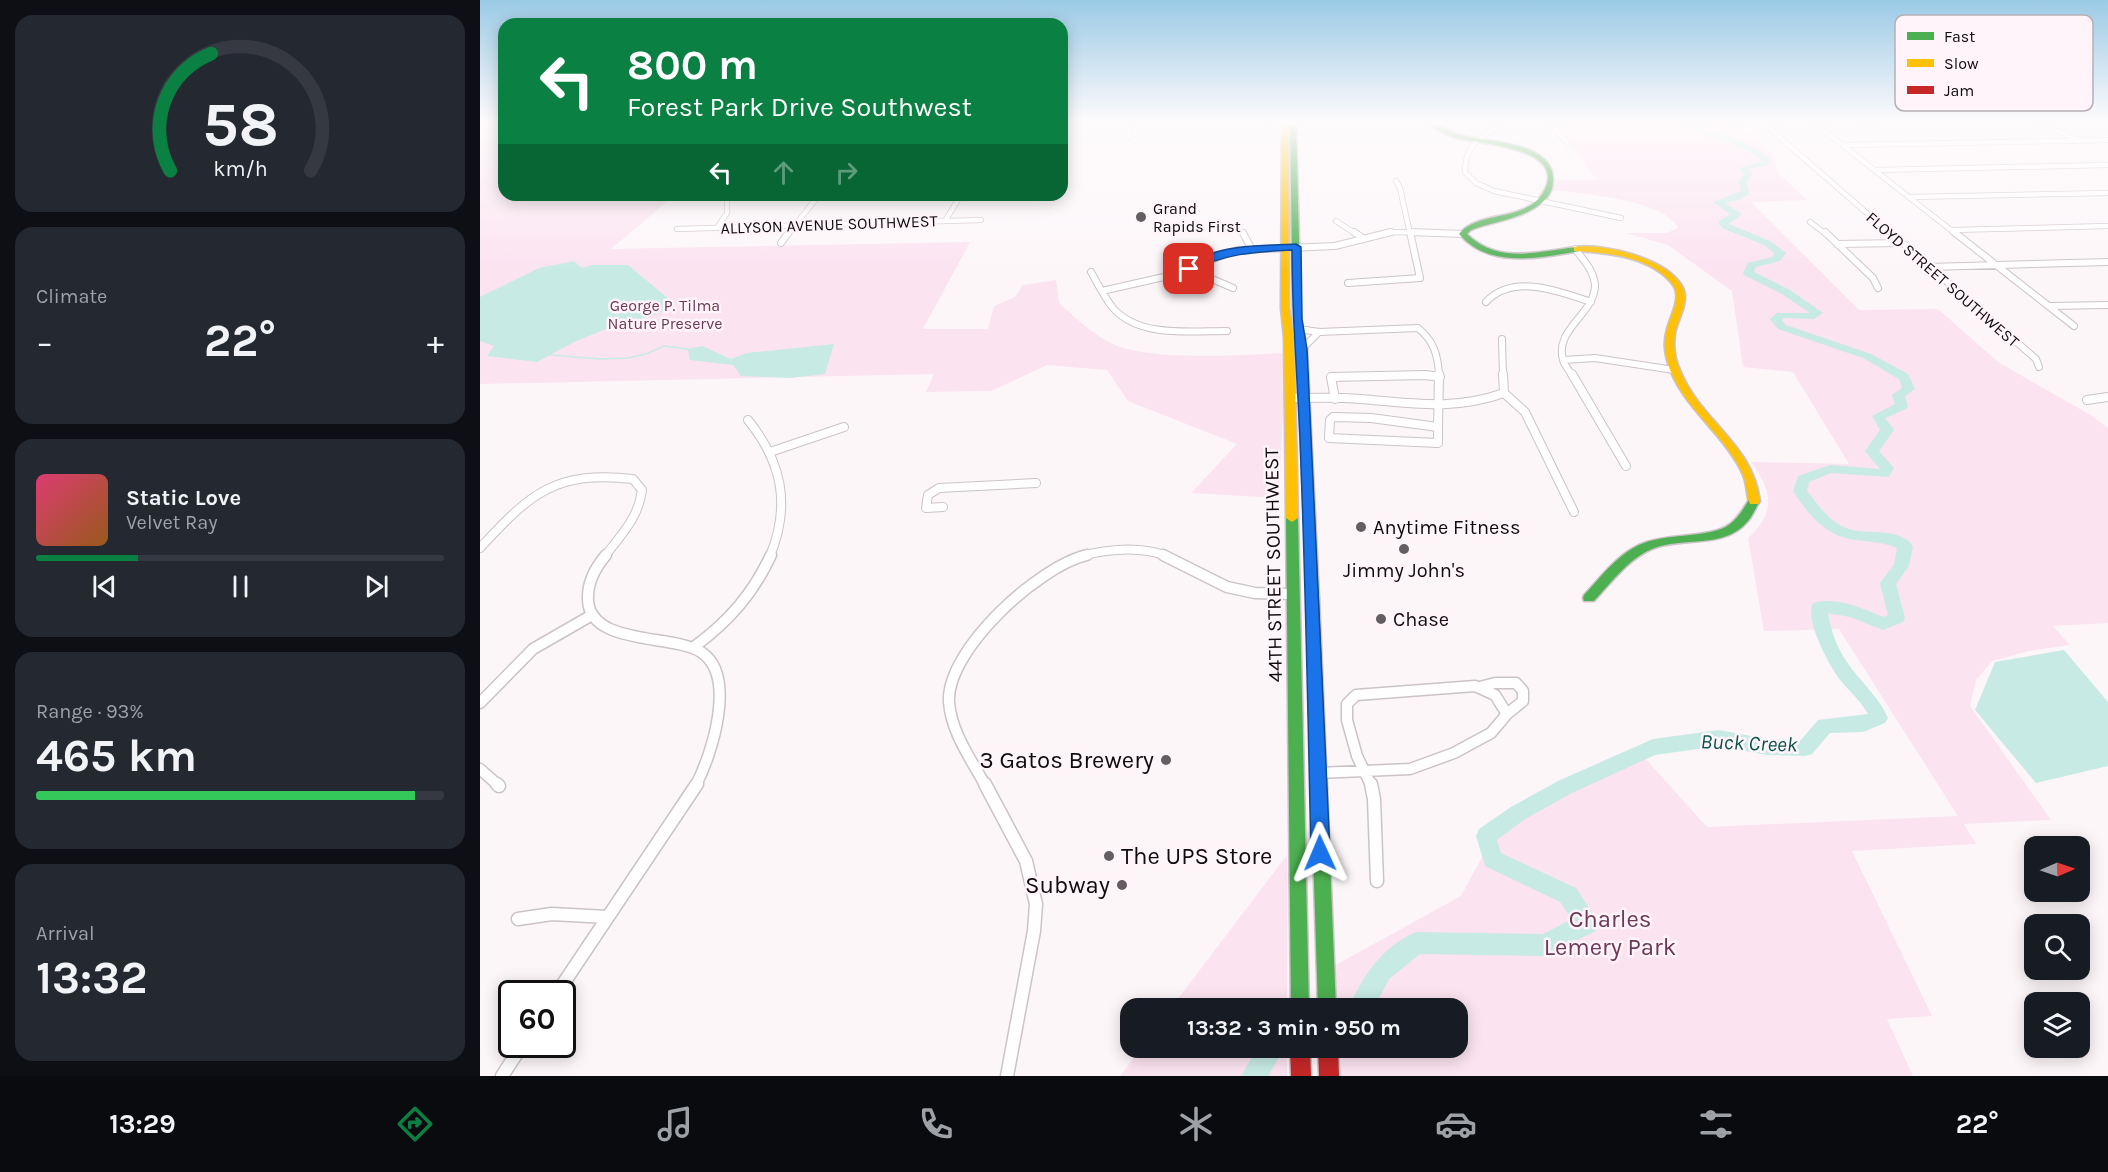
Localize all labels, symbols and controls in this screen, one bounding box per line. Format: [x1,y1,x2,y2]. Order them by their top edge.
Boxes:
legend [1895,15,2093,111]
text: Fast [1944,27,1975,46]
text: 800 m [627,40,758,90]
icon: left [528,42,606,120]
text: Slow [1944,54,1979,73]
text: Jam [1944,81,1974,100]
text: 58 [202,88,278,161]
text: Forest Park Drive Southwest [627,91,972,123]
text: km/h [213,156,267,181]
icon: left [704,156,737,189]
icon: ahead [767,156,800,189]
icon: right [830,156,863,189]
place label: Grand Rapids First [1153,199,1241,236]
street label: FLOYD STREET SOUTHWEST [1862,208,2023,351]
marker: Grand Rapids First [1134,210,1148,224]
street label: ALLYSON AVENUE SOUTHWEST [720,211,938,238]
pin [1163,243,1214,294]
icon: arrive [1172,252,1205,285]
text: Climate [36,285,107,308]
park label: George P. Tilma Nature Preserve [608,296,722,333]
text: 22° [204,315,276,367]
text: − [36,323,53,361]
text: + [427,323,444,361]
street label: 44TH STREET SOUTHWEST [1260,447,1287,683]
text: Static Love [126,485,241,511]
text: Velvet Ray [126,511,218,534]
place label: Anytime Fitness [1373,516,1520,539]
marker: Anytime Fitness [1354,520,1368,534]
marker: Jimmy John's [1397,542,1411,556]
place label: Jimmy John's [1343,559,1465,582]
icon: previous [88,570,121,603]
icon: pause [224,570,257,603]
icon: next [360,570,393,603]
place label: Chase [1393,608,1449,631]
marker: Chase [1374,612,1388,626]
text: Range · 93% [36,700,144,723]
water label: Buck Creek [1700,729,1798,757]
text: 465 km [36,730,197,782]
place label: 3 Gatos Brewery [980,746,1154,774]
marker: 3 Gatos Brewery [1159,753,1173,767]
position arrow [1288,821,1352,885]
north arrow [2024,836,2090,902]
map controls [2024,836,2090,1058]
place label: The UPS Store [1121,842,1272,870]
marker: The UPS Store [1102,849,1116,863]
place label: Subway [1025,871,1110,899]
marker: Subway [1115,878,1129,892]
park label: Charles Lemery Park [1544,905,1676,961]
button: search [2024,914,2090,980]
text: Arrival [36,922,95,945]
text: 13:32 [36,952,147,1004]
speed limit sign: 60 [498,980,576,1058]
button: layers [2024,992,2090,1058]
text: 13:32 · 3 min · 950 m [1187,1015,1401,1041]
icon: directions [394,1103,436,1145]
icon: music [654,1103,696,1145]
icon: phone [915,1103,957,1145]
icon: climate [1175,1103,1217,1145]
icon: car [1435,1103,1477,1145]
icon: filters [1695,1103,1737,1145]
text: 13:29 [109,1108,176,1140]
text: 22° [1956,1108,1999,1140]

